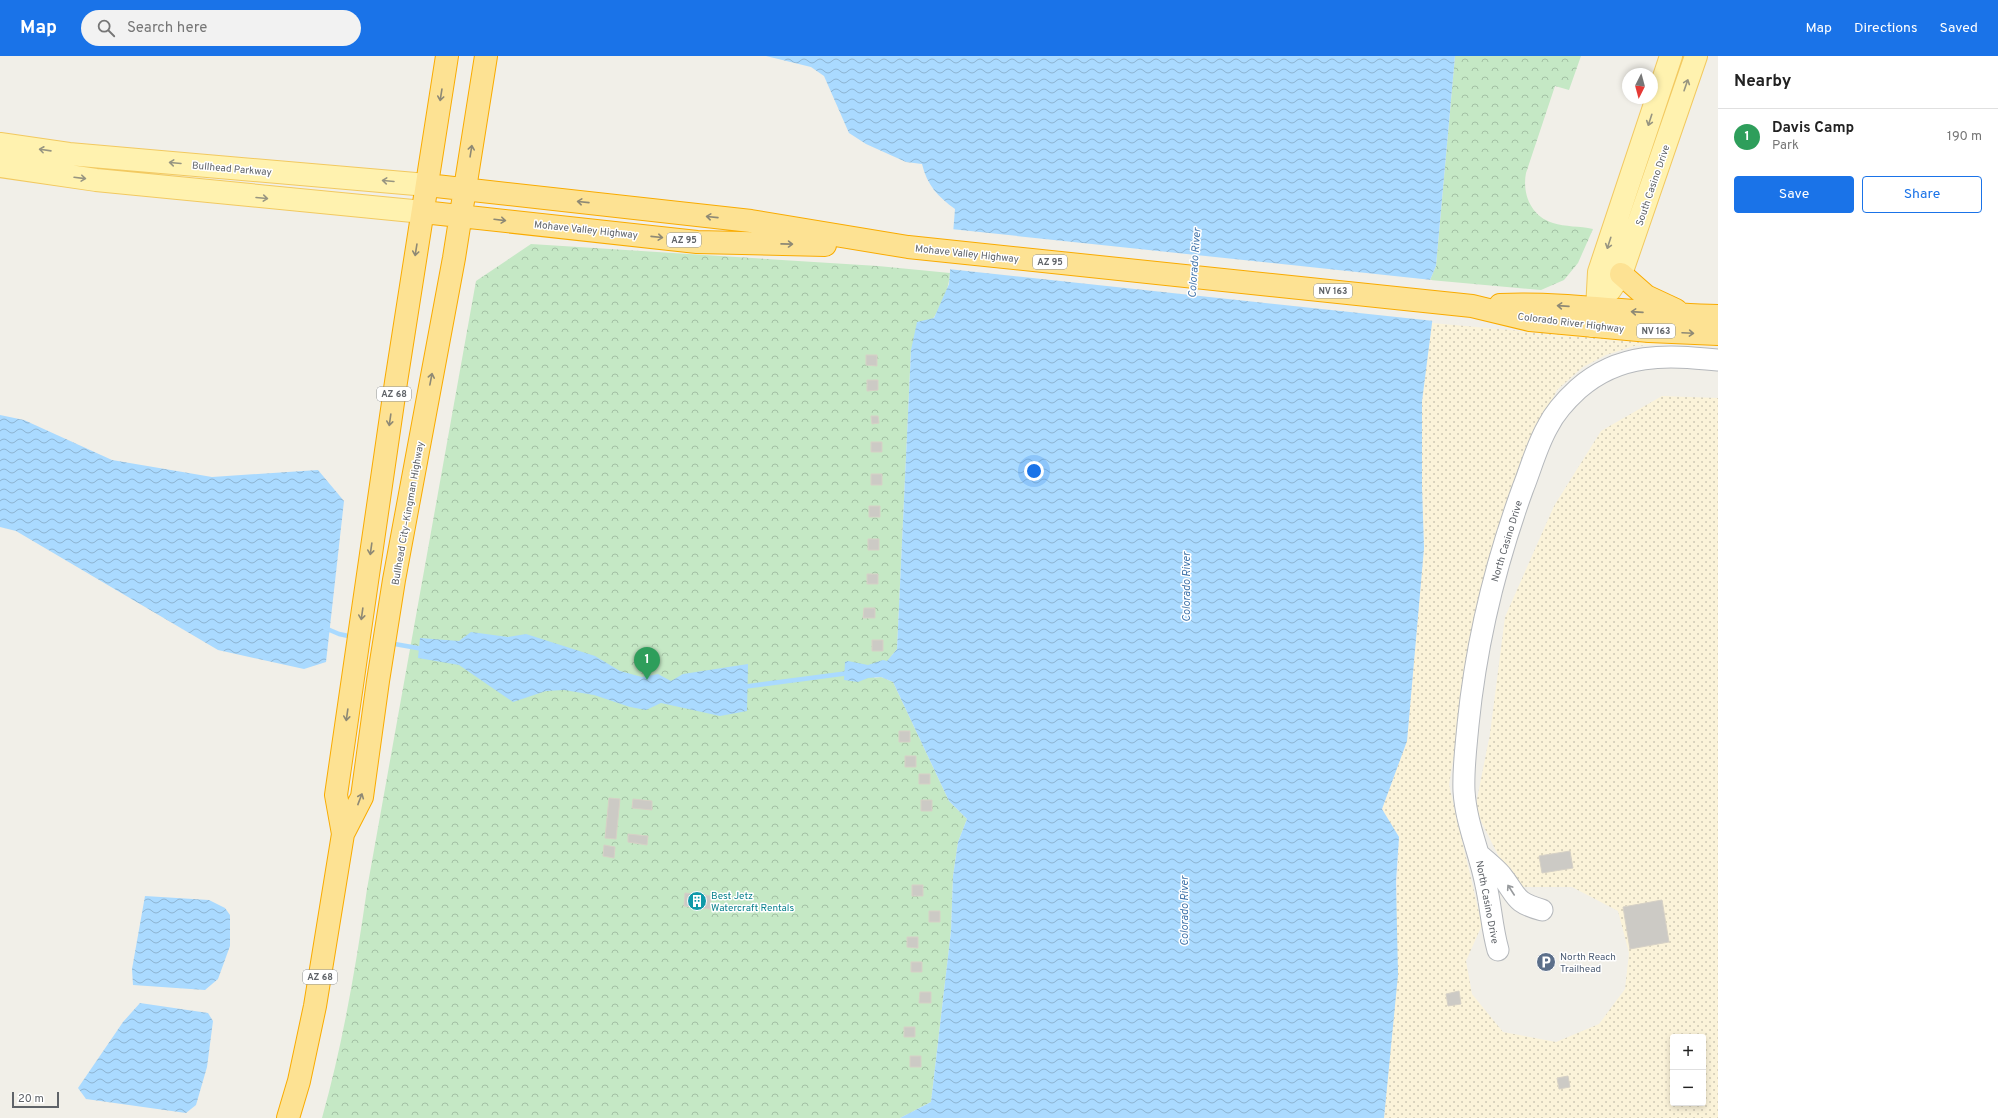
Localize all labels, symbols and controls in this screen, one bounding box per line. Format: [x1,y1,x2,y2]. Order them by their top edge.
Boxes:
search box [81,10,361,46]
text: Map [20,16,57,40]
icon: search [95,17,117,39]
text: Search here [127,19,207,38]
text: Map [1806,20,1832,37]
text: Directions [1854,20,1918,37]
text: Saved [1940,20,1978,37]
north arrow [1622,68,1658,104]
text: Nearby [1734,71,1791,93]
one-way arrow [1683,79,1691,91]
one-way arrow [437,88,445,101]
one-way arrow [1646,113,1653,126]
text: Davis Camp [1772,119,1854,138]
text: 1 [1744,129,1750,145]
text: 190 m [1947,129,1982,145]
text: Park [1772,138,1799,154]
street label: South Casino Drive [1633,143,1673,228]
one-way arrow [467,145,475,158]
one-way arrow [39,146,52,154]
one-way arrow [169,159,182,166]
street label: Bullhead Parkway [191,160,272,179]
one-way arrow [73,175,86,182]
button: Save [1734,176,1854,213]
button: Share [1862,176,1982,213]
one-way arrow [382,177,395,185]
one-way arrow [255,194,268,201]
one-way arrow [577,199,590,206]
one-way arrow [706,213,719,221]
one-way arrow [493,216,506,224]
street label: Mohave Valley Highway [533,219,638,242]
water label: Colorado River [1186,227,1204,298]
one-way arrow [650,233,663,241]
road number: AZ 95 [667,233,701,247]
one-way arrow [1605,236,1612,249]
one-way arrow [780,240,793,248]
one-way arrow [412,243,420,256]
street label: Mohave Valley Highway [914,243,1019,266]
road number: AZ 95 [1033,255,1067,269]
road number: NV 163 [1314,284,1352,298]
one-way arrow [1557,303,1570,310]
one-way arrow [1631,308,1644,315]
street label: Colorado River Highway [1517,311,1625,336]
road number: NV 163 [1637,324,1675,338]
one-way arrow [1681,329,1694,336]
one-way arrow [428,373,436,386]
road number: AZ 68 [377,387,411,401]
one-way arrow [386,413,394,426]
street label: Bullhead City–Kingman Highway [389,440,428,586]
your location [1024,461,1044,481]
street label: North Casino Drive [1489,499,1526,584]
one-way arrow [367,542,375,555]
water label: Colorado River [1180,551,1194,622]
one-way arrow [358,607,366,620]
pin: 1 [634,647,660,680]
one-way arrow [343,709,351,722]
one-way arrow [356,793,364,805]
street label: North Casino Drive [1472,860,1501,945]
water label: Colorado River [1178,875,1192,946]
one-way arrow [1506,884,1514,896]
building icon: Best Jetz Watercraft Rentals [686,890,708,912]
place label: Best Jetz Watercraft Rentals [711,890,794,915]
parking icon: North Reach Trailhead [1535,951,1557,973]
place label: North Reach Trailhead [1560,951,1616,976]
road number: AZ 68 [303,970,337,984]
map controls [1670,1034,1706,1106]
button: + [1670,1034,1706,1070]
button: − [1670,1070,1706,1106]
scale bar [12,1090,59,1109]
text: 20 m [18,1092,44,1106]

